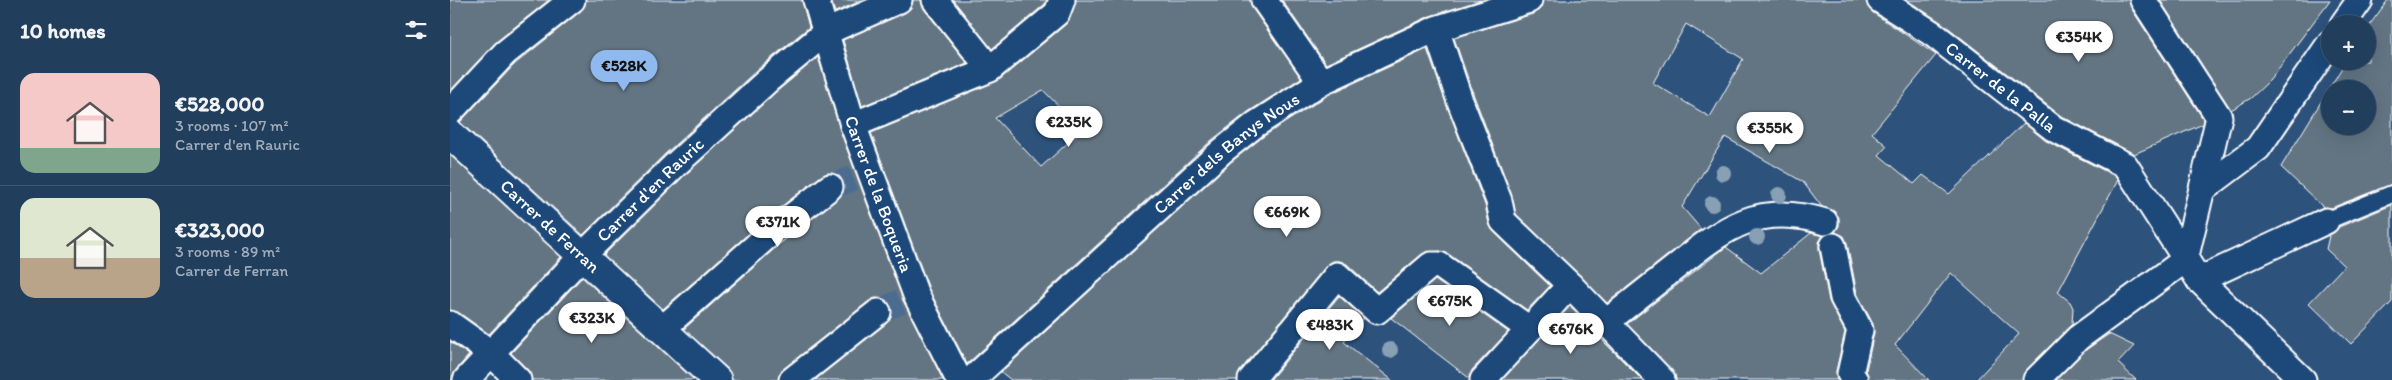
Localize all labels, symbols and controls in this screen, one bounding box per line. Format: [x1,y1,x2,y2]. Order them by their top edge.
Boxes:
map controls [2321,15,2376,135]
button: + [2321,15,2376,70]
icon: filters [402,16,430,44]
text: 10 homes [20,18,106,43]
pin: €354K [2044,20,2114,63]
text: €354K [2056,27,2102,46]
street label: Carrer de la Palla [1941,37,2061,138]
pin: €528K [589,49,659,92]
text: €528K [602,56,646,75]
button: − [2321,80,2376,135]
street label: Carrer dels Banys Nous [1149,88,1304,219]
text: €528,000 [175,91,264,116]
icon: home [60,93,120,153]
pin: €235K [1034,106,1104,148]
text: €235K [1047,112,1091,131]
pin: €355K [1735,112,1805,154]
street label: Carrer de la Boqueria [840,113,918,276]
text: 3 rooms · 107 m² [175,116,288,135]
text: €355K [1748,118,1792,137]
street label: Carrer d'en Rauric [592,133,709,246]
text: Carrer d'en Rauric [175,135,300,154]
street label: Carrer de Ferran [496,175,604,277]
pin: €669K [1252,196,1322,238]
text: €669K [1265,202,1309,221]
pin: €371K [743,206,813,248]
text: €371K [756,212,800,231]
text: €323,000 [175,217,265,242]
icon: home [60,218,120,278]
text: 3 rooms · 89 m² [175,242,280,261]
text: Carrer de Ferran [175,261,288,280]
pin: €675K [1415,284,1485,327]
text: €675K [1428,291,1472,310]
pin: €323K [557,302,627,344]
text: €323K [569,308,615,327]
pin: €483K [1295,308,1365,351]
pin: €676K [1536,312,1606,355]
text: €483K [1307,315,1353,334]
text: €676K [1549,319,1593,338]

